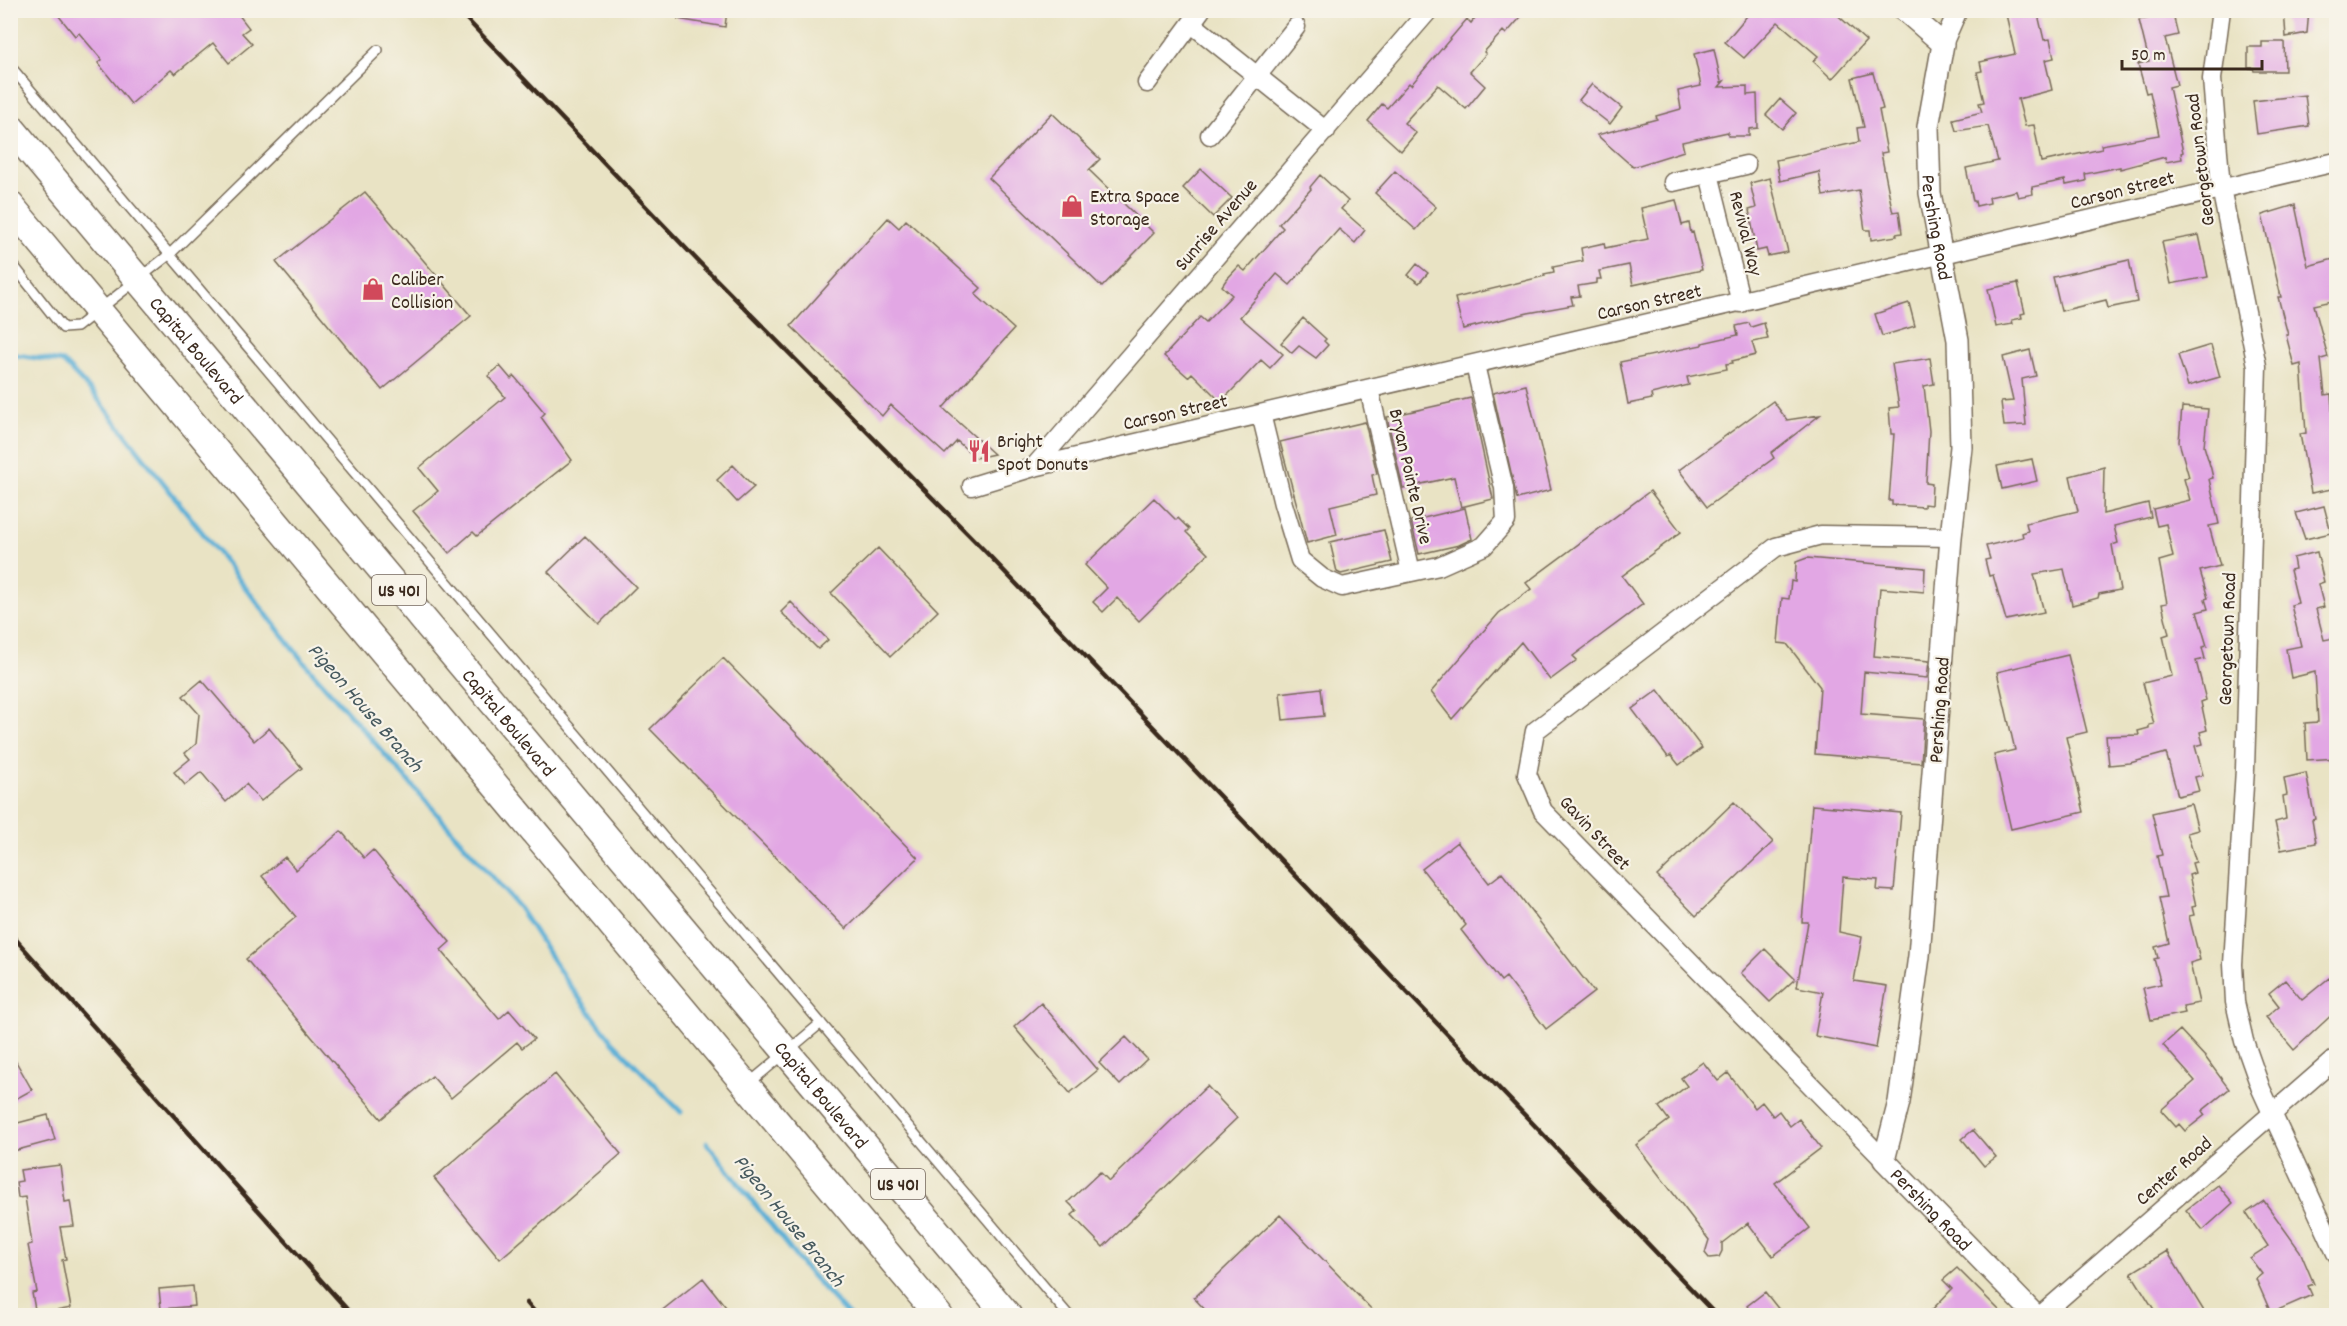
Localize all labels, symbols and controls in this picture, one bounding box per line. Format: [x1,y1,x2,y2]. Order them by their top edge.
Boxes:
scale bar [2122,33,2262,71]
text: 50 m [2131,44,2166,69]
street label: Georgetown Road [2180,92,2224,227]
street label: Carson Street [2068,165,2178,218]
street label: Sunrise Avenue [1169,174,1265,278]
street label: Pershing Road [1912,174,1957,283]
place label: Extra Space Storage [1090,184,1180,235]
street label: Revival Way [1720,188,1768,280]
shop icon: Extra Space Storage [1059,193,1085,219]
place label: Caliber Collision [391,267,453,318]
shop icon: Caliber Collision [360,276,386,302]
street label: Carson Street [1595,278,1705,330]
street label: Capital Boulevard [141,292,248,412]
street label: Carson Street [1121,388,1231,440]
street label: Bryan Pointe Drive [1380,406,1438,547]
place label: Bright Spot Donuts [997,429,1089,480]
restaurant icon: Bright Spot Donuts [966,438,992,464]
street label: Georgetown Road [2213,572,2245,706]
road number: US 401 [372,575,426,605]
water label: Pigeon House Branch [299,638,429,781]
street label: Pershing Road [1923,656,1959,764]
street label: Capital Boulevard [454,664,561,784]
street label: Gavin Street [1552,790,1636,878]
street label: Capital Boulevard [766,1036,873,1156]
street label: Center Road [2131,1131,2219,1214]
water label: Pigeon House Branch [725,1149,852,1296]
street label: Pershing Road [1882,1163,1977,1259]
road number: US 401 [871,1169,925,1199]

